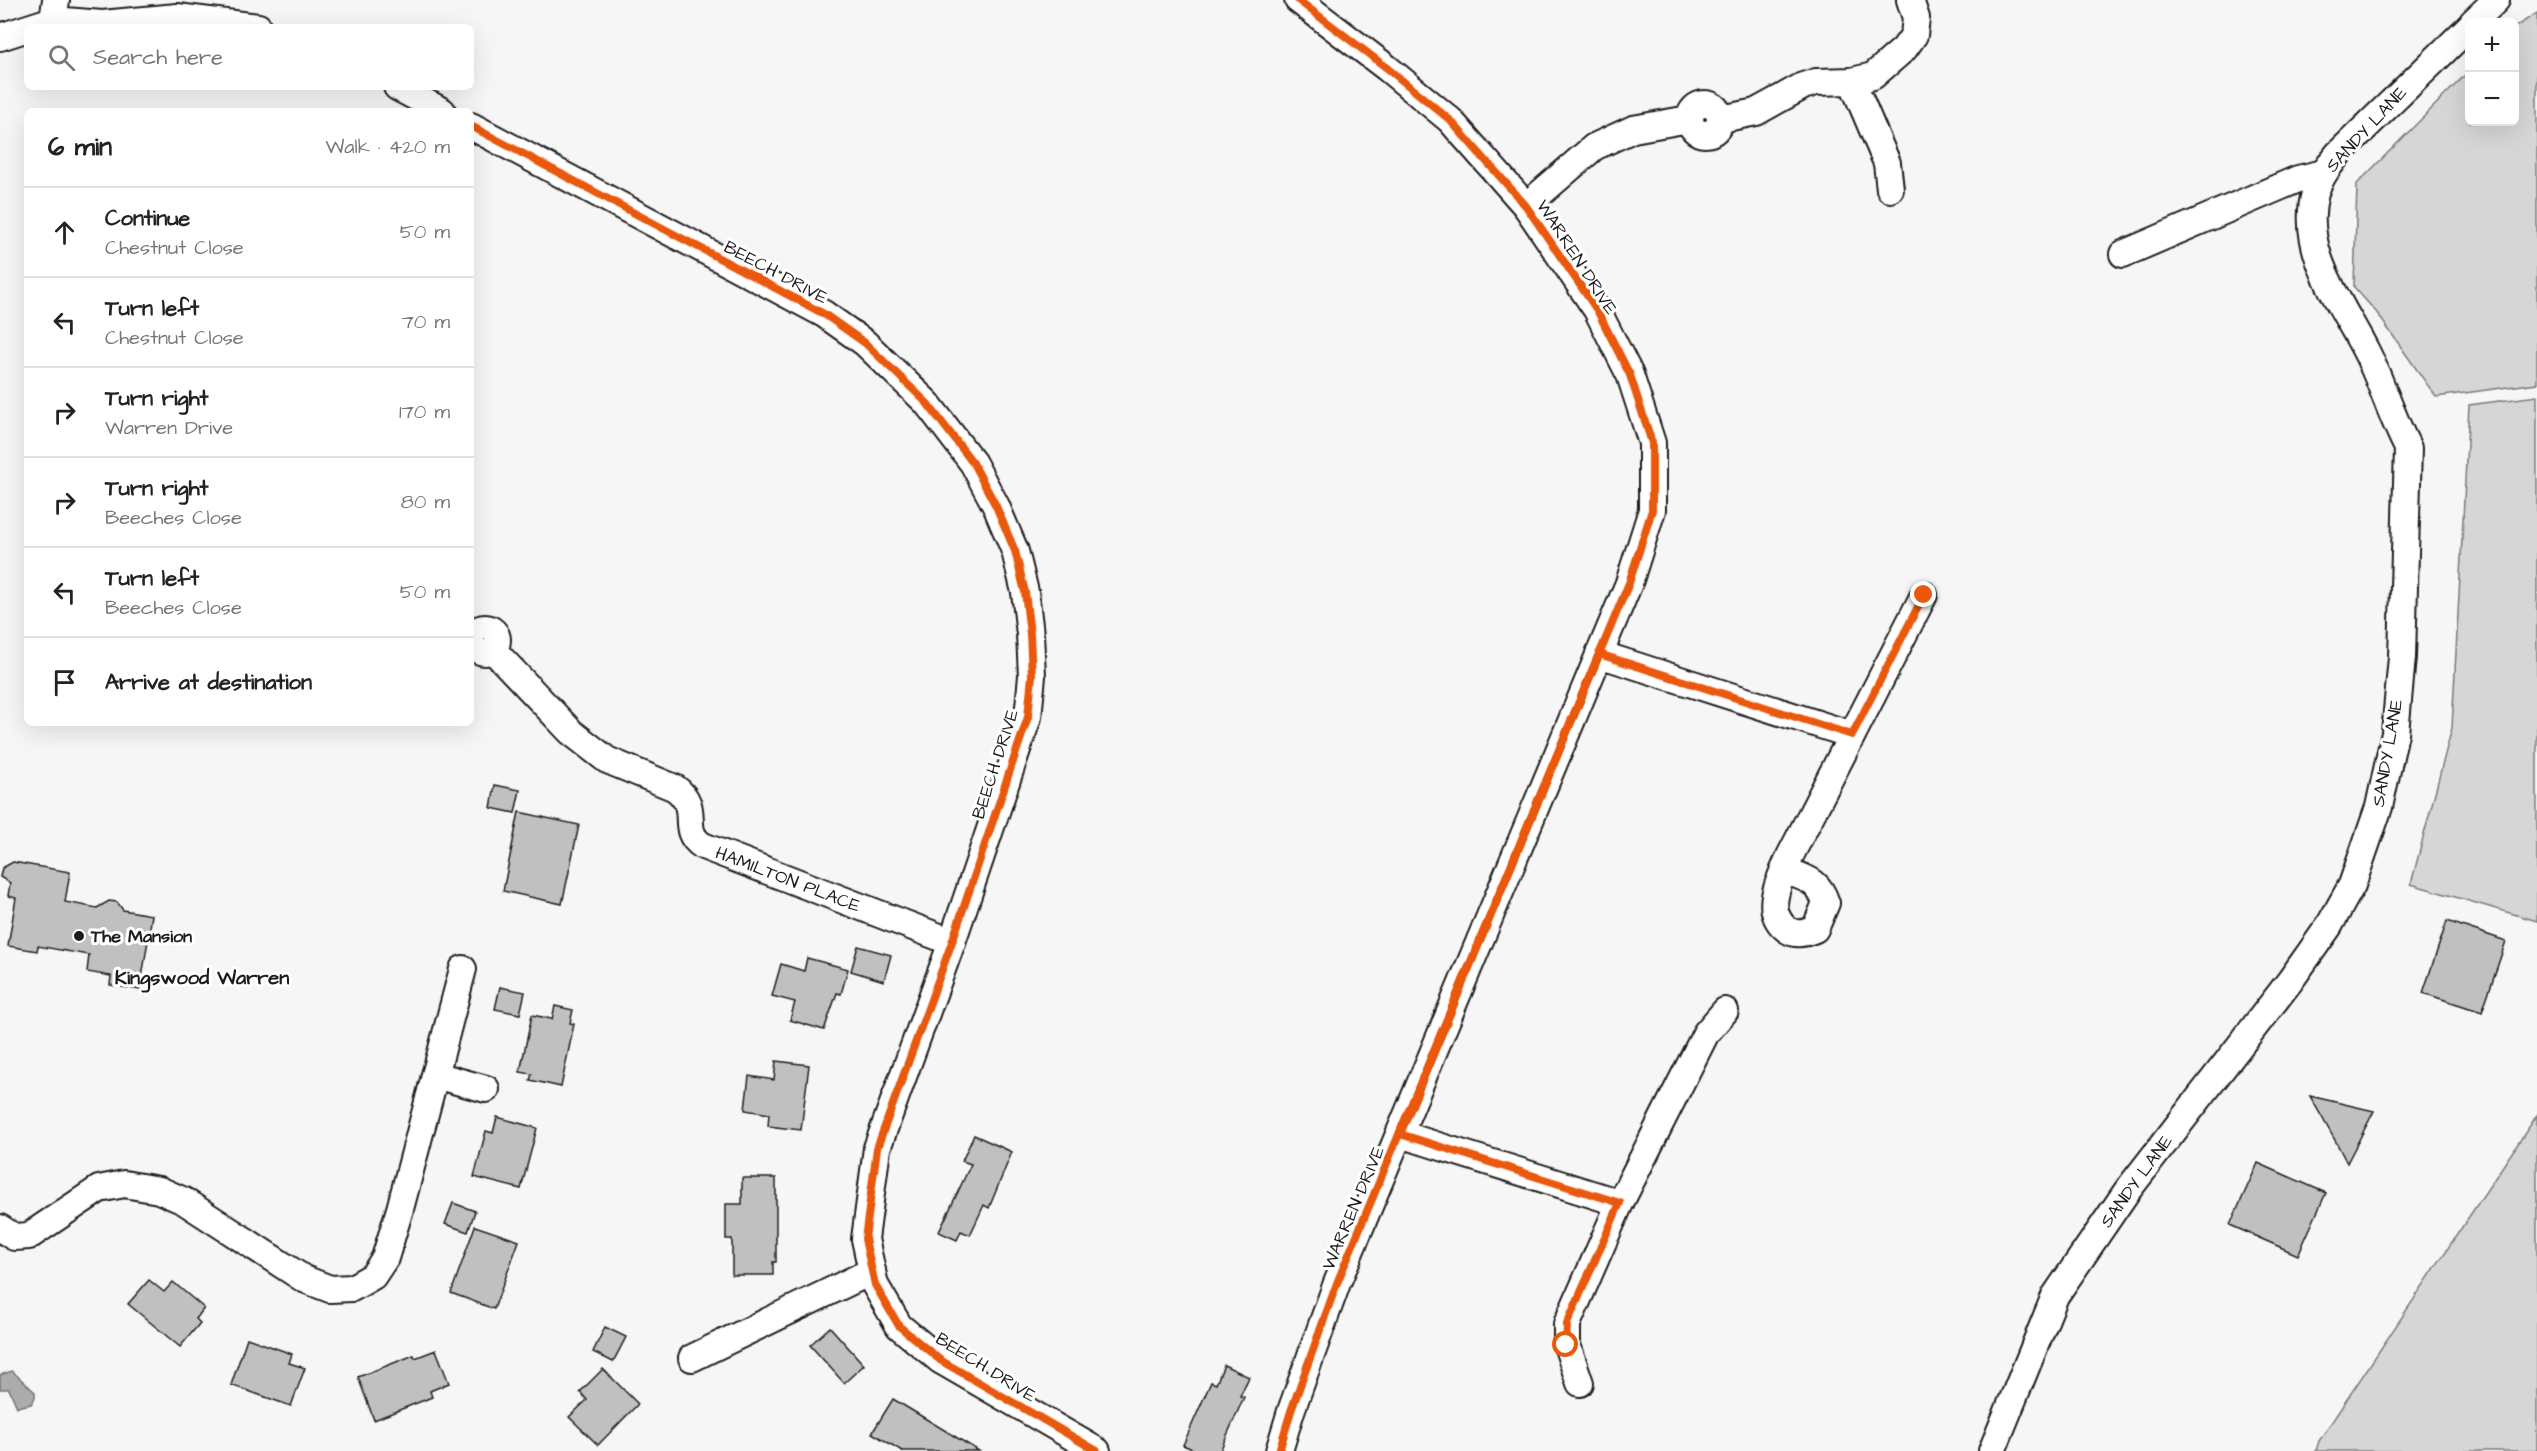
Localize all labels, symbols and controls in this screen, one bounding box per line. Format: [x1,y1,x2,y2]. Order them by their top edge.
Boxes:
map controls [2465,18,2519,126]
button: + [2465,18,2519,72]
search box [24,24,474,90]
icon: search [45,41,78,74]
text: Search here [93,42,223,73]
button: − [2465,72,2519,126]
street label: SANDY LANE [2320,81,2413,178]
text: 6 min [48,129,112,165]
text: Walk · 420 m [326,133,450,161]
street label: WARREN DRIVE [1530,195,1623,320]
text: Continue [105,203,190,234]
icon: ahead [48,216,81,249]
text: 50 m [400,218,450,246]
text: Chestnut Close [105,234,244,262]
street label: BEECH DRIVE [720,235,832,310]
text: Turn left [105,293,199,324]
icon: left [48,306,81,339]
text: 70 m [402,308,450,336]
text: Chestnut Close [105,324,244,352]
text: Turn right [105,383,208,414]
icon: right [48,396,81,429]
text: 170 m [399,398,450,426]
text: Warren Drive [105,414,233,442]
text: Turn right [105,473,208,504]
icon: right [48,486,81,519]
text: 80 m [401,488,450,516]
text: Beeches Close [105,504,242,532]
text: Turn left [105,563,199,594]
icon: left [48,576,81,609]
text: 50 m [400,578,450,606]
route end [1910,581,1936,607]
text: Beeches Close [105,594,242,622]
icon: arrive [48,666,81,699]
text: Arrive at destination [105,667,312,698]
street label: SANDY LANE [2366,697,2409,809]
street label: BEECH DRIVE [966,706,1025,822]
street label: HAMILTON PLACE [712,840,864,919]
place label: The Mansion [90,924,192,949]
marker: The Mansion [72,929,86,943]
district label: Kingswood Warren [115,964,289,993]
street label: SANDY LANE [2094,1130,2179,1233]
street label: WARREN DRIVE [1316,1142,1391,1274]
street label: BEECH DRIVE [931,1327,1041,1408]
route start [1552,1331,1578,1357]

